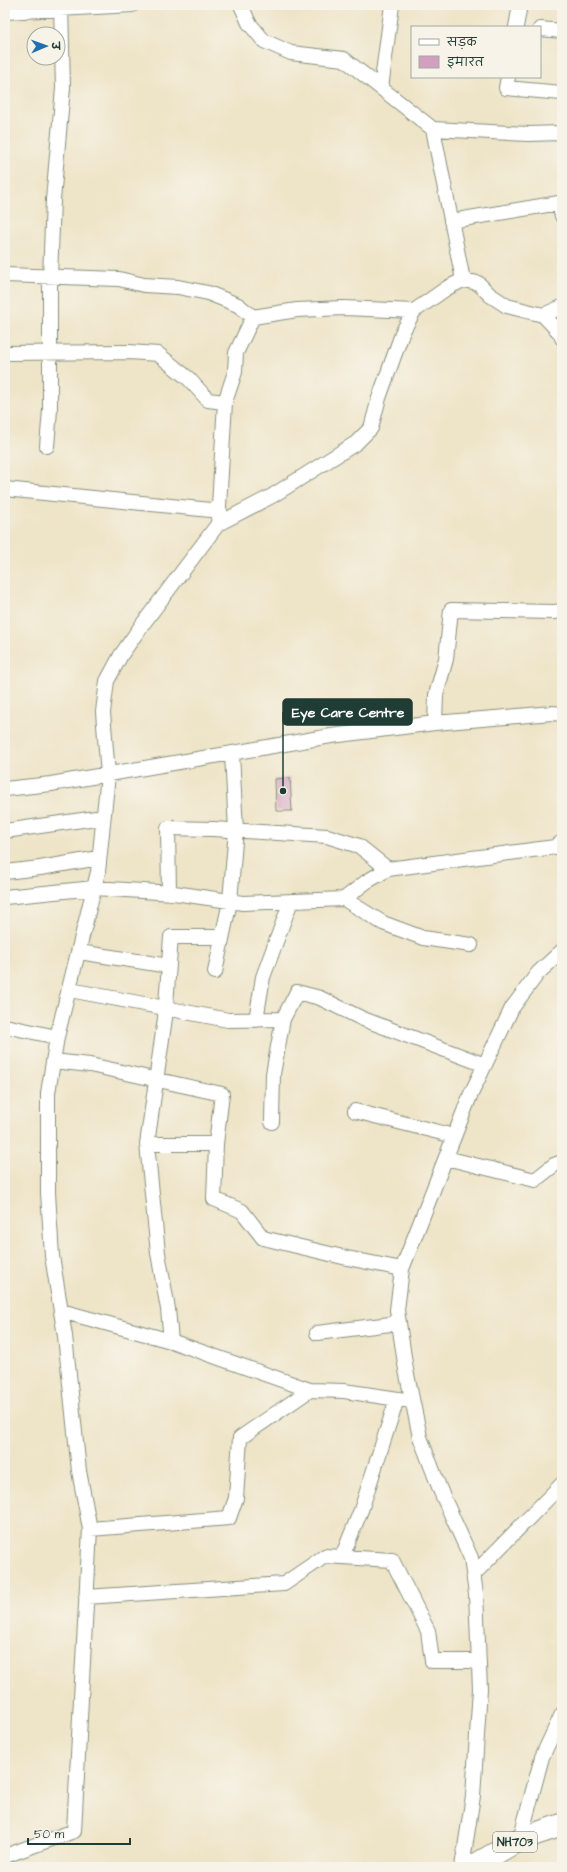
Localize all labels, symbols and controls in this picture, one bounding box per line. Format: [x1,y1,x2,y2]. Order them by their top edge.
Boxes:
north arrow [26,26,66,66]
legend [411,26,541,78]
text: सड़क [446,34,478,51]
text: उ [48,41,63,51]
text: इमारत [447,54,485,71]
callout: Eye Care Centre [283,699,412,725]
text: Eye Care Centre [292,703,405,723]
scale bar [28,1820,130,1846]
text: 50 m [34,1826,65,1843]
road number: NH703 [493,1832,537,1852]

